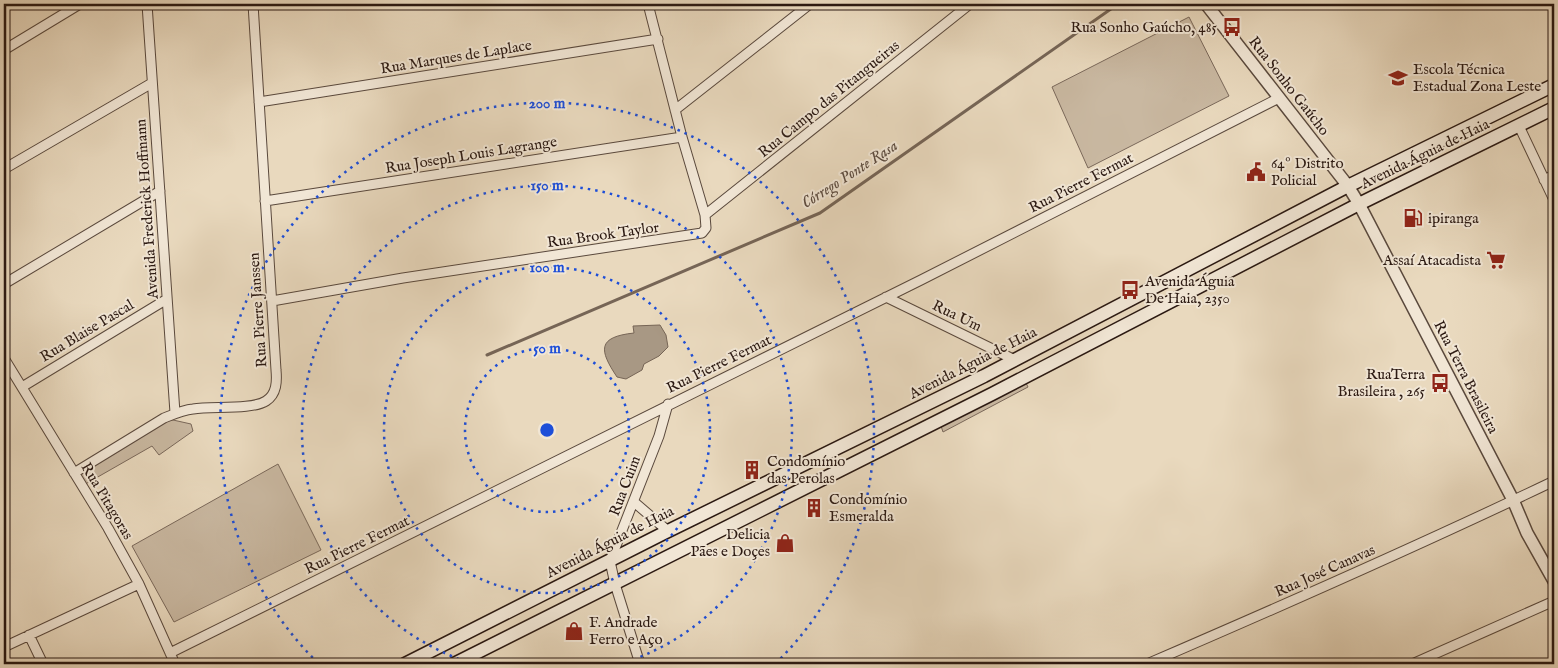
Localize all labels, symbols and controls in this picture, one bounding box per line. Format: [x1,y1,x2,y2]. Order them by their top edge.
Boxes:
bus stop icon: Rua Sonho Gaúcho, 485 [1221,16,1243,38]
place label: Rua Sonho Gaúcho, 485 [1071,18,1218,37]
street label: Rua Sonho Gaúcho [1244,33,1334,139]
street label: Rua Marques de Laplace [379,36,533,78]
street label: Rua Campo das Pitangueiras [754,36,904,162]
place label: Escola Técnica Estadual Zona Leste [1413,60,1541,96]
school or university icon: Escola Técnica Estadual Zona Leste [1387,67,1409,89]
text: 200 m [529,94,566,113]
street label: Avenida Águia de Haia [1357,114,1493,194]
street label: Avenida Frederick Hoffmann [131,118,163,301]
street label: Rua Joseph Louis Lagrange [384,132,558,178]
water label: Córrego Ponte Rasa [798,136,902,214]
street label: Rua Pierre Fermat [1026,149,1136,217]
place label: 64º Distrito Policial [1271,154,1344,190]
public building icon: 64º Distrito Policial [1245,161,1267,183]
text: 150 m [530,176,564,195]
fuel station icon: ipiranga [1402,207,1424,229]
place label: ipiranga [1428,209,1479,228]
street label: Rua Brook Taylor [546,218,661,252]
supermarket icon: Assaí Atacadista [1485,249,1507,271]
place label: Assaí Atacadista [1382,251,1482,270]
street label: Rua Pierre Janssen [245,252,271,368]
text: 100 m [529,258,565,277]
place label: Avenida Águia De Haia, 2350 [1144,272,1235,308]
bus stop icon: Avenida Águia De Haia, 2350 [1119,279,1141,301]
street label: Rua Blaise Pascal [37,295,138,366]
street label: Rua Um [929,296,985,336]
street label: Rua Terra Brasileira [1429,317,1503,437]
street label: Avenida Águia de Haia [905,322,1041,404]
street label: Rua Pierre Fermat [663,330,775,398]
text: 50 m [533,339,561,358]
place label: RuaTerra Brasileira , 265 [1338,365,1426,401]
bus stop icon: RuaTerra Brasileira , 265 [1429,372,1451,394]
centre of rings [538,421,556,439]
place label: Condomínio das Perolas [767,452,845,488]
street label: Rua Cuim [605,453,645,519]
street label: Rua Pitagoras [77,459,137,543]
building icon: Condomínio das Perolas [741,459,763,481]
place label: Condomínio Esmeralda [829,490,907,526]
building icon: Condomínio Esmeralda [803,497,825,519]
street label: Avenida Águia de Haia [542,501,678,583]
street label: Rua Pierre Fermat [301,511,413,579]
place label: Delicia Pães e Doçes [691,525,771,561]
shop icon: Delicia Pães e Doçes [774,532,796,554]
street label: Rua José Canavas [1272,540,1378,602]
place label: F. Andrade Ferro e Aço [589,613,663,649]
shop icon: F. Andrade Ferro e Aço [563,620,585,642]

